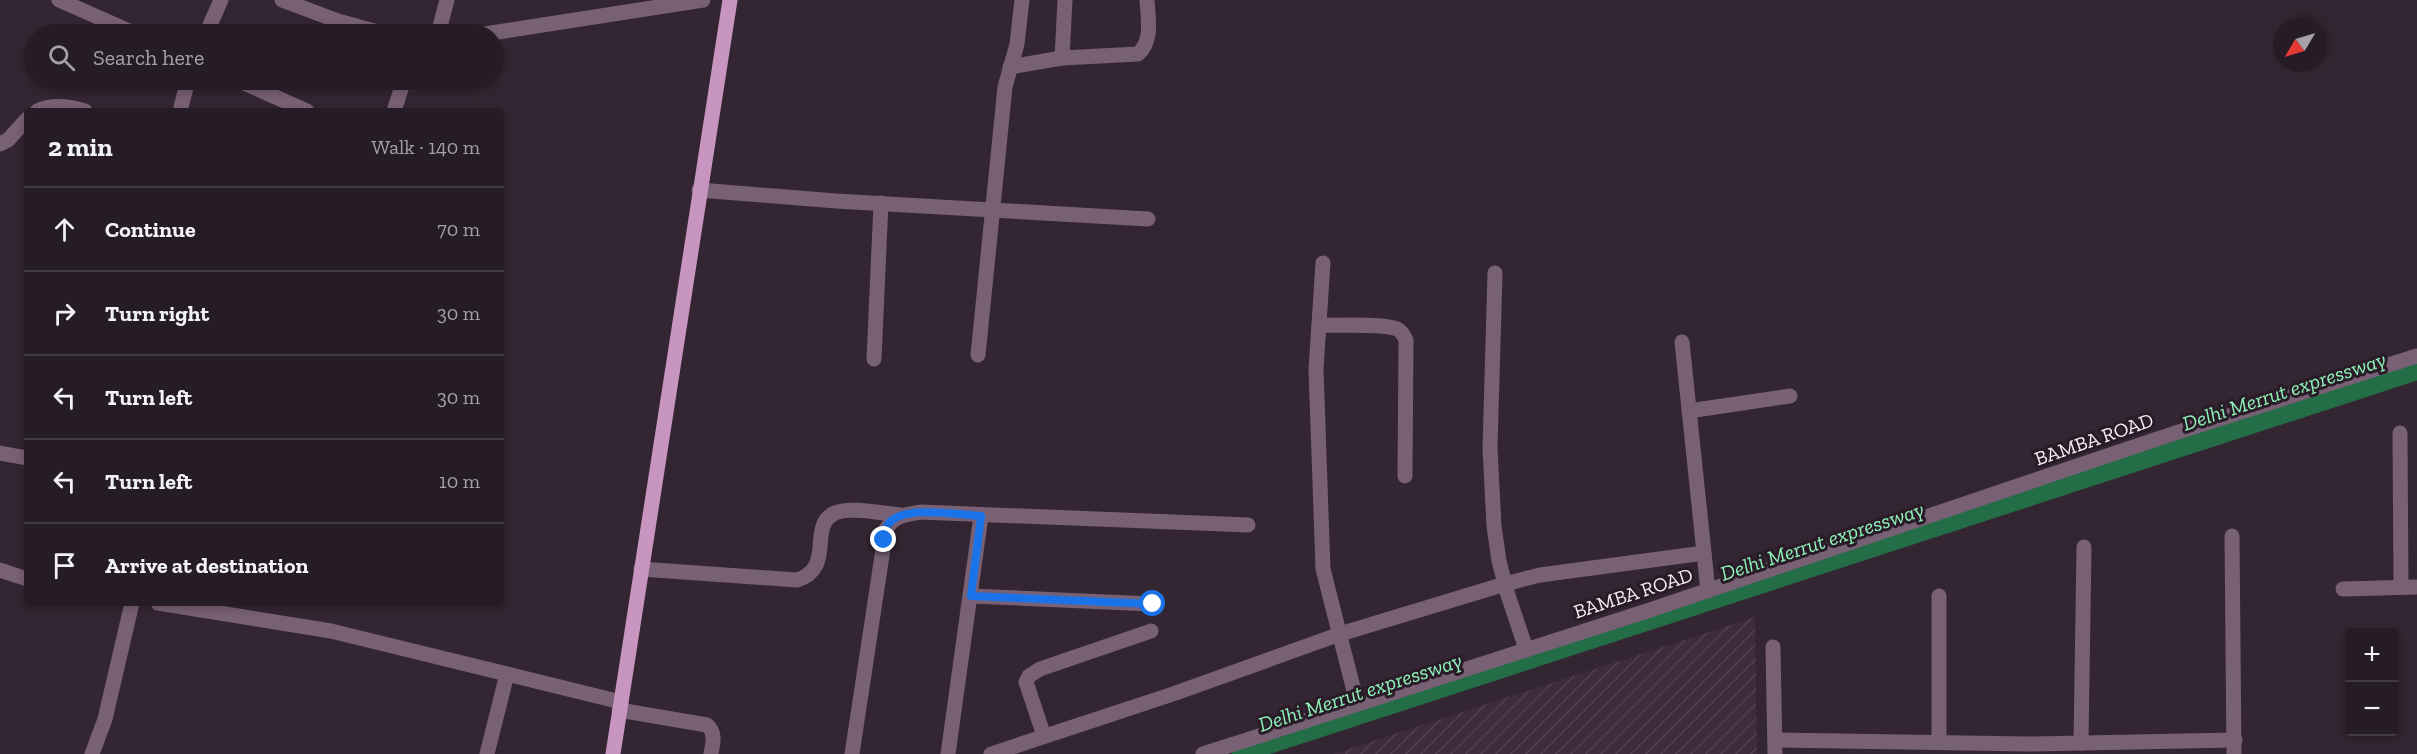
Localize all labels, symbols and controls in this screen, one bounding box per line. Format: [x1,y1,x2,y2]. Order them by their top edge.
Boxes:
north arrow [2273,18,2327,72]
search box [24,24,504,90]
icon: search [45,41,78,74]
text: Search here [93,44,204,71]
text: 2 min [48,131,113,163]
text: Walk · 140 m [372,135,480,159]
icon: ahead [48,213,81,246]
text: Continue [105,216,196,243]
text: 70 m [437,217,480,241]
icon: right [48,297,81,330]
text: Turn right [105,300,209,327]
text: 30 m [437,301,480,325]
water label: Delhi Merrut expressway [2179,346,2389,436]
icon: left [48,381,81,414]
text: Turn left [105,384,192,411]
text: 30 m [437,385,480,409]
street label: BAMBA ROAD [2031,407,2157,471]
icon: left [48,465,81,498]
text: Turn left [105,468,192,495]
text: 10 m [439,469,480,493]
water label: Delhi Merrut expressway [1717,496,1927,586]
route end [870,526,896,552]
icon: arrive [48,549,81,582]
text: Arrive at destination [105,552,308,579]
street label: BAMBA ROAD [1570,562,1696,624]
route start [1139,590,1165,616]
map controls [2345,628,2399,736]
button: + [2345,628,2399,682]
water label: Delhi Merrut expressway [1255,647,1465,737]
button: − [2345,682,2399,736]

